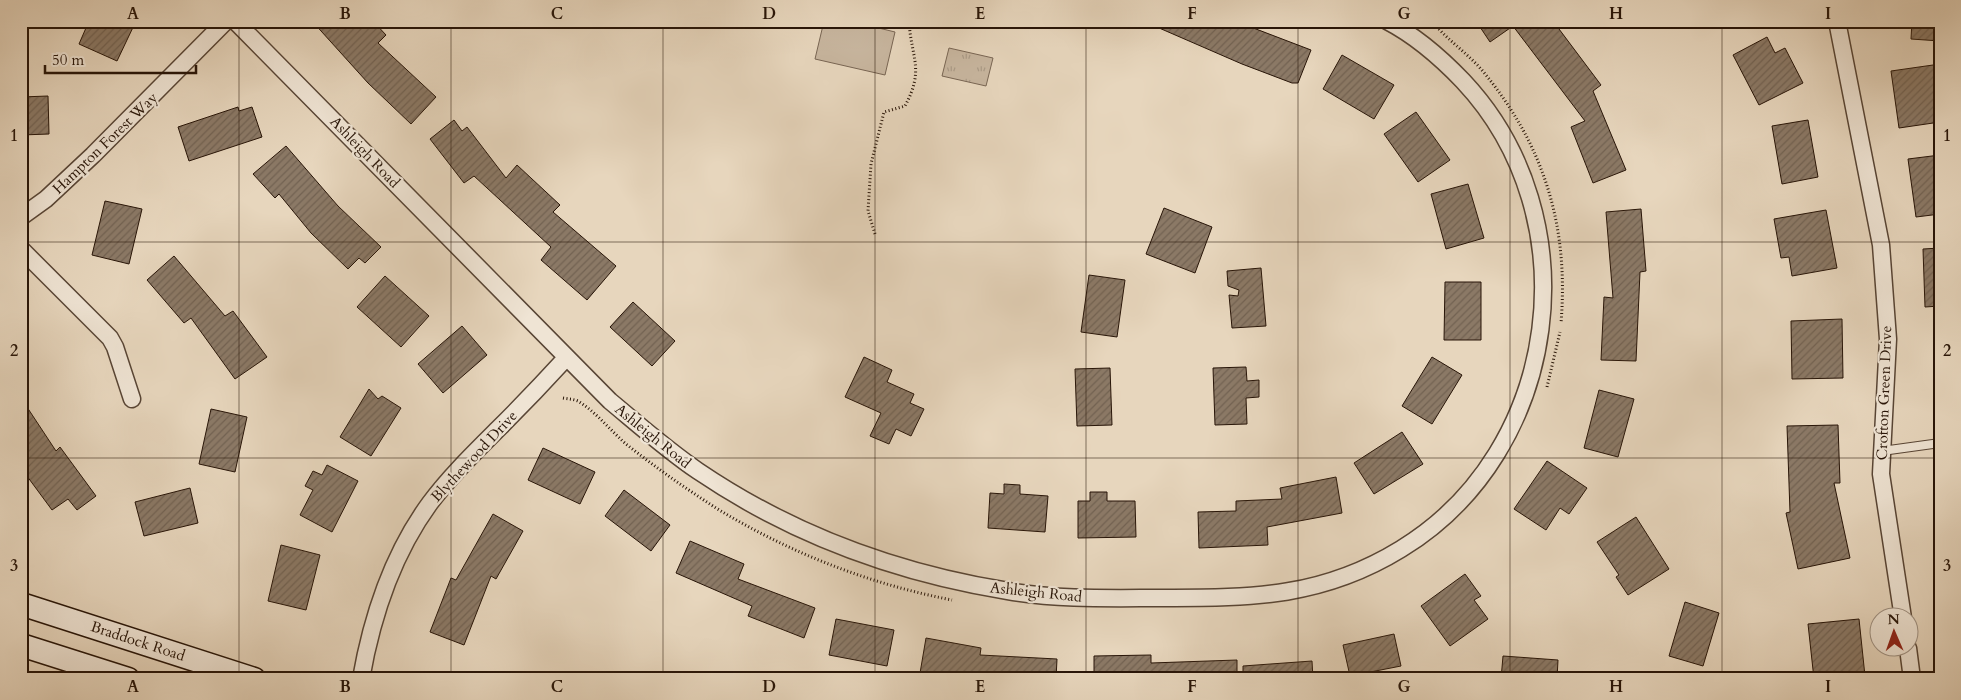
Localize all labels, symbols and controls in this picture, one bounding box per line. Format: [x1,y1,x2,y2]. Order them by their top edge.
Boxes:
text: A [127,3,139,25]
text: B [339,3,351,25]
text: C [551,3,563,25]
text: D [762,3,776,25]
text: E [975,3,985,25]
text: F [1187,3,1197,25]
text: G [1397,3,1411,25]
text: H [1609,3,1623,25]
text: I [1825,3,1831,25]
scale bar [45,42,196,74]
text: 50 m [52,50,84,70]
street label: Hampton Forest Way [48,88,162,198]
street label: Ashleigh Road [326,112,404,192]
text: 1 [10,125,18,147]
text: 1 [1943,125,1951,147]
street label: Crofton Green Drive [1872,325,1896,461]
text: 2 [10,340,18,362]
text: 2 [1943,340,1951,362]
street label: Ashleigh Road [611,399,695,473]
street label: Blythewood Drive [426,406,522,506]
text: 3 [10,555,18,577]
text: 3 [1943,555,1951,577]
street label: Ashleigh Road [989,577,1083,607]
north arrow [1868,608,1918,658]
text: N [1887,610,1900,629]
street label: Braddock Road [88,616,188,666]
text: A [127,676,139,698]
text: B [339,676,351,698]
text: C [551,676,563,698]
text: D [762,676,776,698]
text: E [975,676,985,698]
text: F [1187,676,1197,698]
text: G [1397,676,1411,698]
text: H [1609,676,1623,698]
text: I [1825,676,1831,698]

